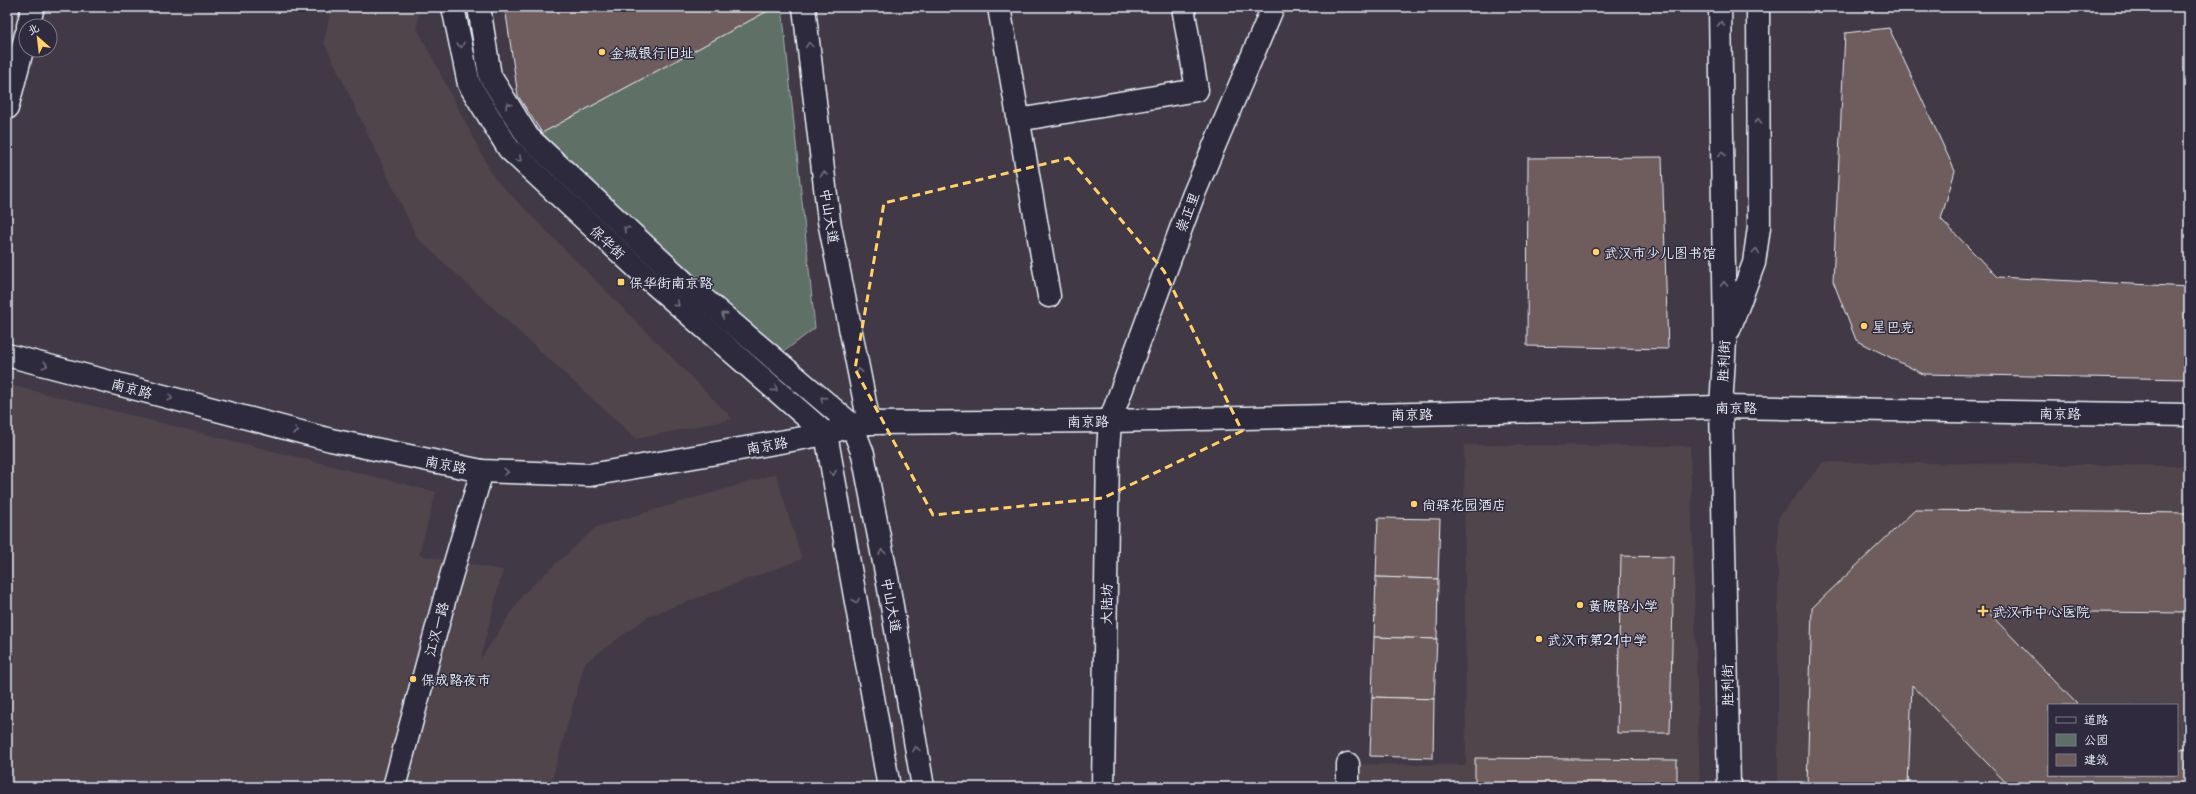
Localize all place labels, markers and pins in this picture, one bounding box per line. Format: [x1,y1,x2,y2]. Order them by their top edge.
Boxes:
place label: 金城银行旧址 [610,42,694,63]
marker: 金城银行旧址 [597,47,607,57]
place label: 武汉市少儿图书馆 [1604,242,1716,263]
marker: 武汉市少儿图书馆 [1591,247,1601,257]
place label: 保华街南京路 [629,272,713,293]
marker: 保华街南京路 [616,277,626,287]
place label: 星巴克 [1872,316,1914,337]
marker: 星巴克 [1859,321,1869,331]
place label: 尚驿花园酒店 [1422,494,1506,515]
marker: 尚驿花园酒店 [1409,499,1419,509]
place label: 黄陂路小学 [1588,595,1658,616]
marker: 黄陂路小学 [1575,600,1585,610]
place label: 武汉市中心医院 [1992,601,2090,622]
marker: 武汉市中心医院 [1977,605,1989,617]
place label: 武汉市第21中学 [1547,629,1647,650]
marker: 武汉市第21中学 [1534,634,1544,644]
place label: 保成路夜市 [421,669,491,690]
marker: 保成路夜市 [408,674,418,684]

